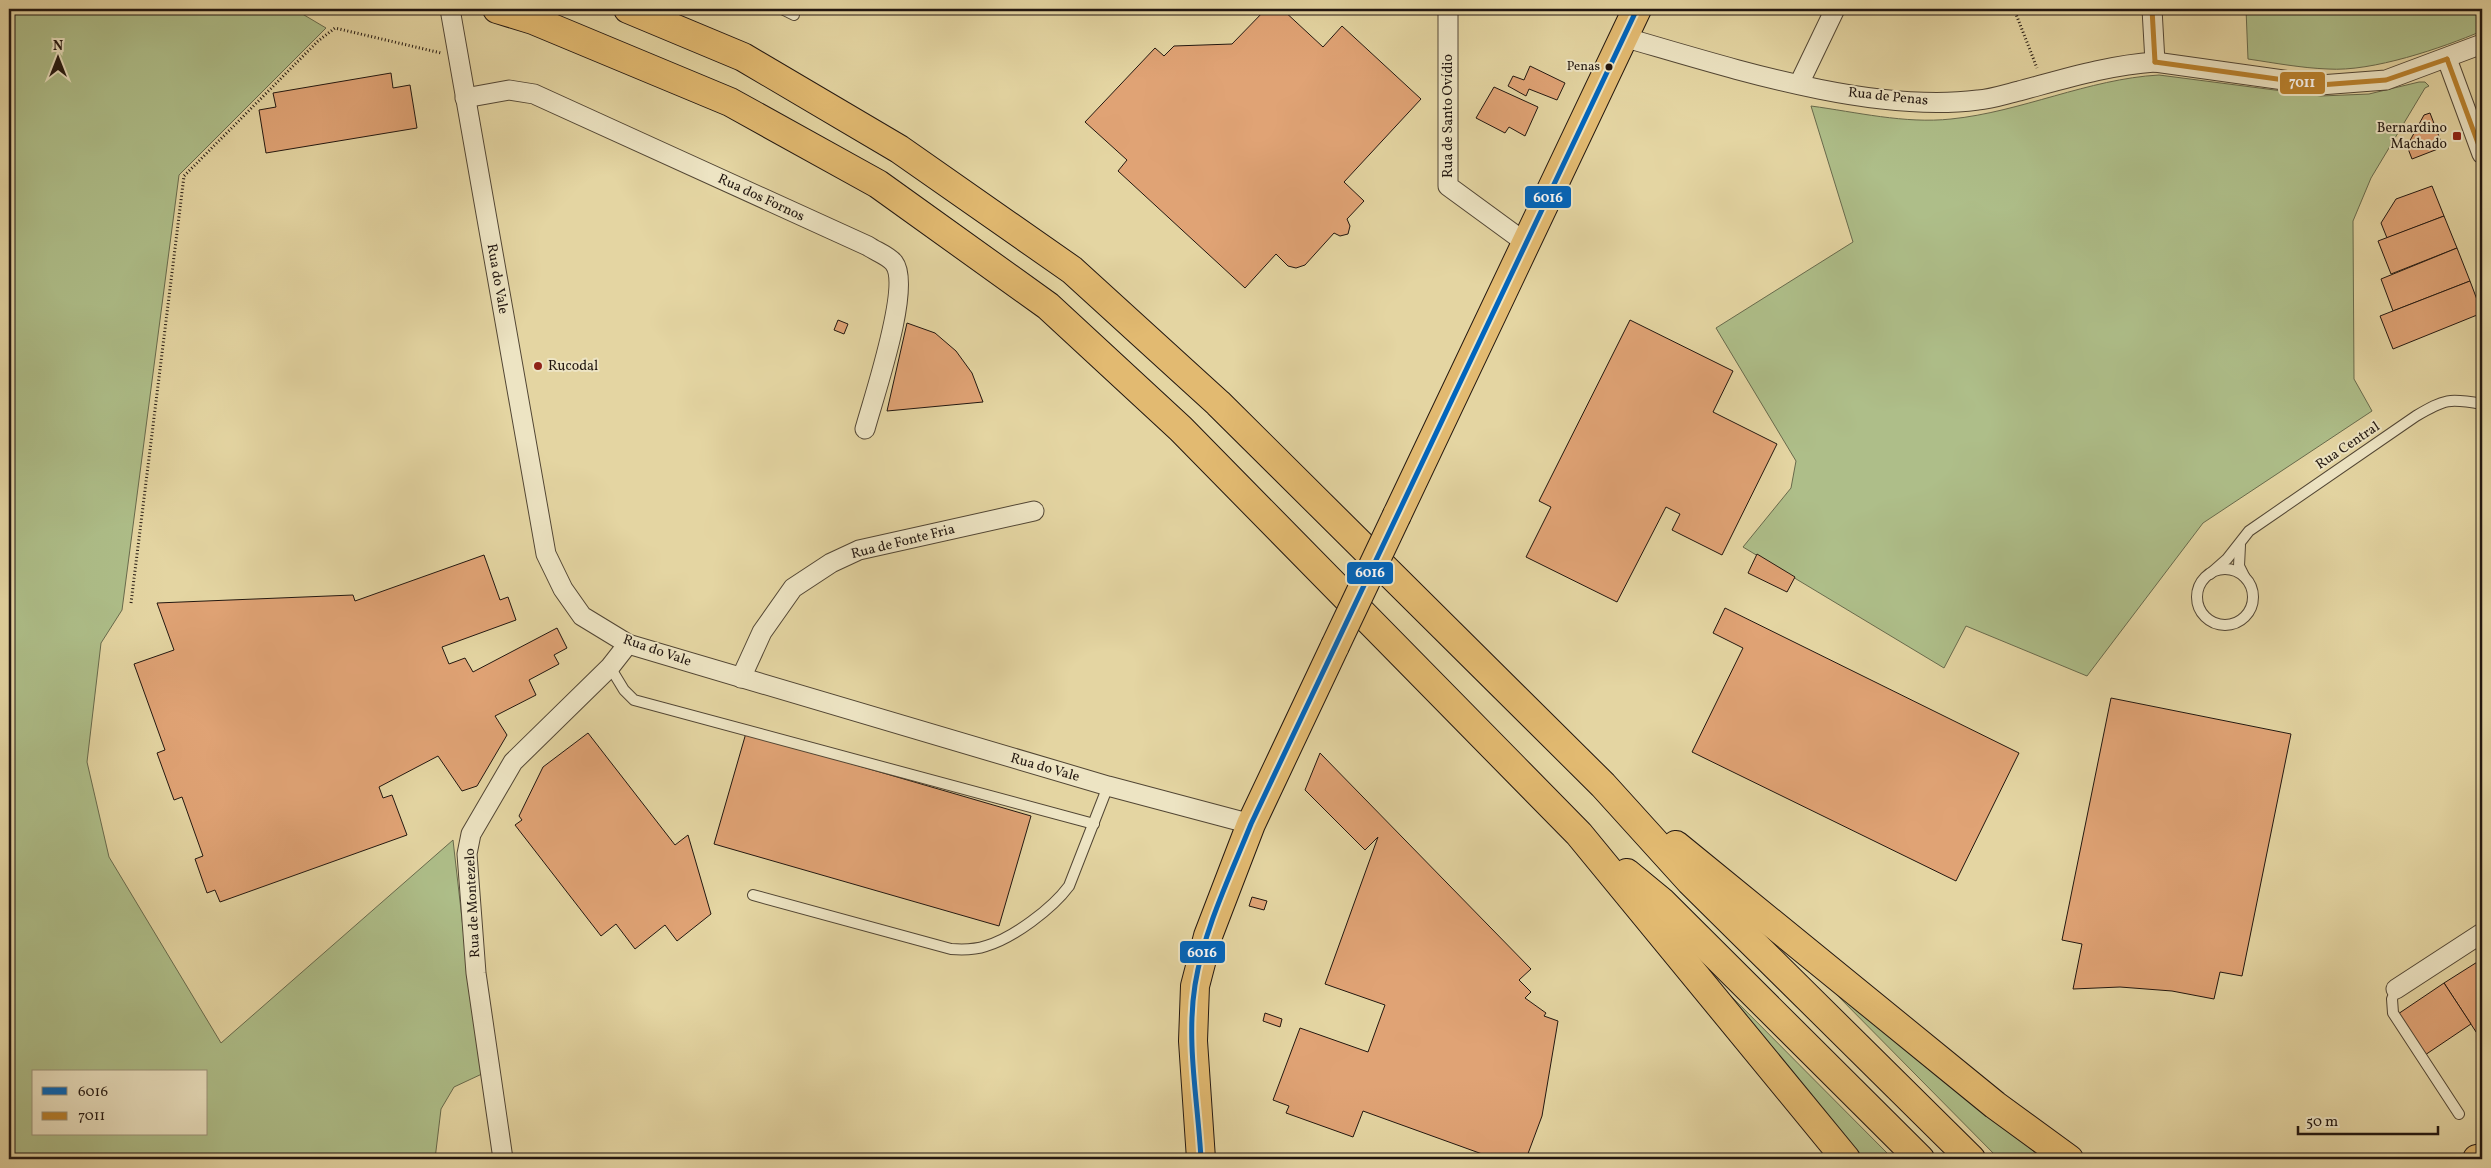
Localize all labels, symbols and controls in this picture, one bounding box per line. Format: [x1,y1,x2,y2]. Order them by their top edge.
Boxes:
north arrow [32,32,82,82]
text: N [53,37,63,56]
street label: Rua de Santo Ovídio [1439,54,1458,178]
place label: Penas [1567,58,1600,76]
marker: Penas [1604,62,1614,72]
line badge: 7011 [2279,71,2326,95]
text: 7011 [2289,74,2315,93]
street label: Rua de Penas [1847,83,1929,111]
place label: Bernardino Machado [2377,119,2447,154]
marker: Bernardino Machado [2451,130,2463,142]
street label: Rua dos Fornos [715,170,807,226]
line badge: 6016 [1524,185,1572,209]
text: 6016 [1533,189,1563,208]
street label: Rua do Vale [481,242,513,316]
place label: Rucodal [548,357,598,376]
marker: Rucodal [532,360,544,372]
street label: Rua Central [2312,418,2384,474]
street label: Rua de Fonte Fria [849,520,957,564]
line badge: 6016 [1346,561,1394,585]
text: 6016 [1355,564,1385,583]
street label: Rua do Vale [620,630,694,672]
street label: Rua do Vale [1008,749,1082,787]
street label: Rua de Montezelo [461,848,485,958]
line badge: 6016 [1179,940,1226,964]
text: 6016 [1187,944,1217,963]
legend [32,1070,208,1136]
text: 6016 [78,1082,108,1103]
scale bar [2298,1103,2438,1135]
text: 7011 [78,1106,105,1127]
text: 50 m [2306,1112,2338,1133]

